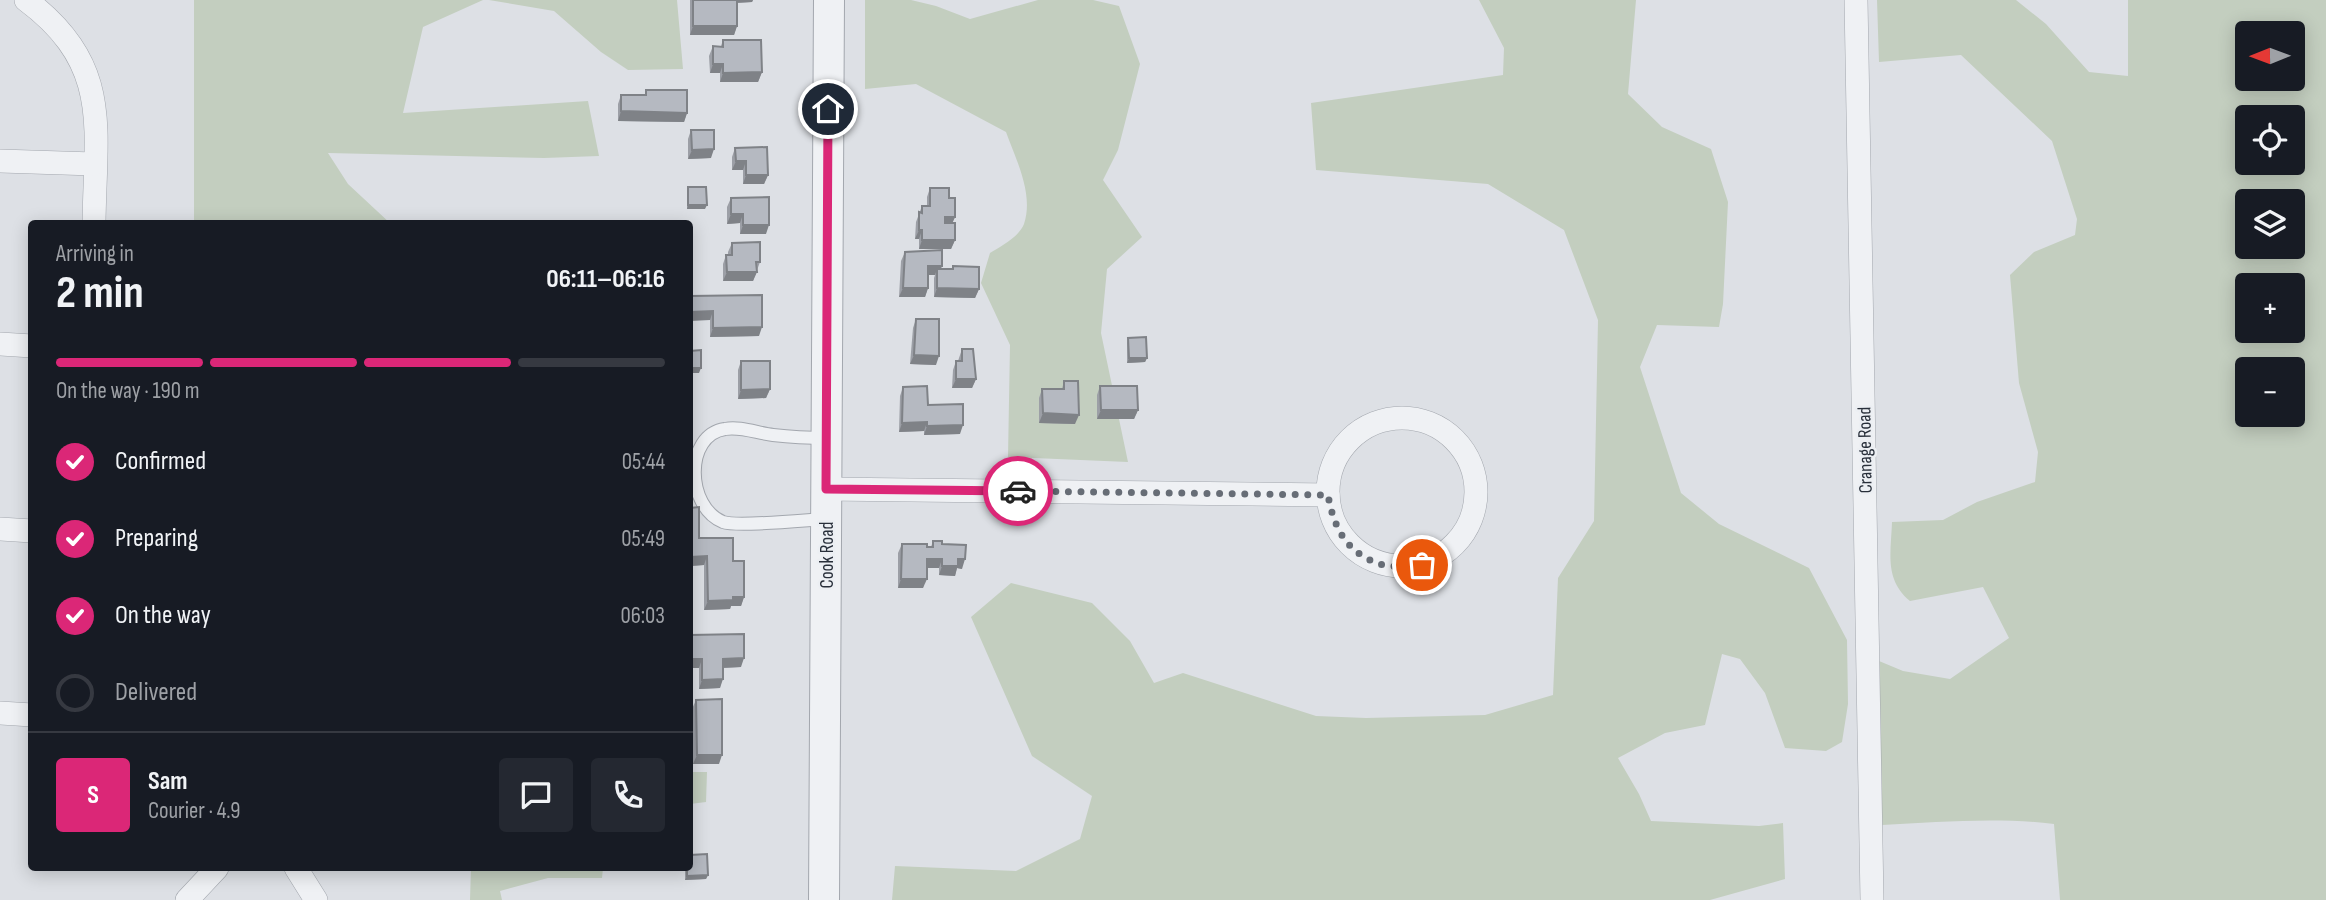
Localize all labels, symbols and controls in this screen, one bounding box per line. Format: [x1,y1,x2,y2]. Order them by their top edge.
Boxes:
north arrow [2235,21,2305,91]
map controls [2235,21,2305,427]
pin [798,79,858,139]
icon: home [809,90,847,128]
button: locate [2235,105,2305,175]
button: layers [2235,189,2305,259]
text: Arriving in [56,240,134,268]
text: 06:11–06:16 [546,264,665,295]
text: 2 min [56,266,144,321]
button: + [2235,273,2305,343]
button: − [2235,357,2305,427]
text: On the way · 190 m [56,377,199,405]
street label: Cranage Road [1853,406,1878,494]
icon: check [56,443,94,481]
text: Confirmed [115,446,206,477]
text: 05:44 [622,448,665,476]
courier [983,456,1053,526]
icon: car [999,472,1037,510]
icon: check [56,520,94,558]
street label: Cook Road [816,522,839,588]
text: Preparing [115,523,198,554]
text: 05:49 [621,525,665,553]
pin [1392,535,1452,595]
icon: bag [1403,546,1441,584]
icon: check [56,597,94,635]
text: On the way [115,600,211,631]
text: 06:03 [620,602,665,630]
text: Delivered [115,677,197,708]
button: chat [499,758,573,832]
button: phone [591,758,665,832]
text: Sam [148,766,188,797]
text: S [87,780,99,811]
text: Courier · 4.9 [148,797,240,825]

